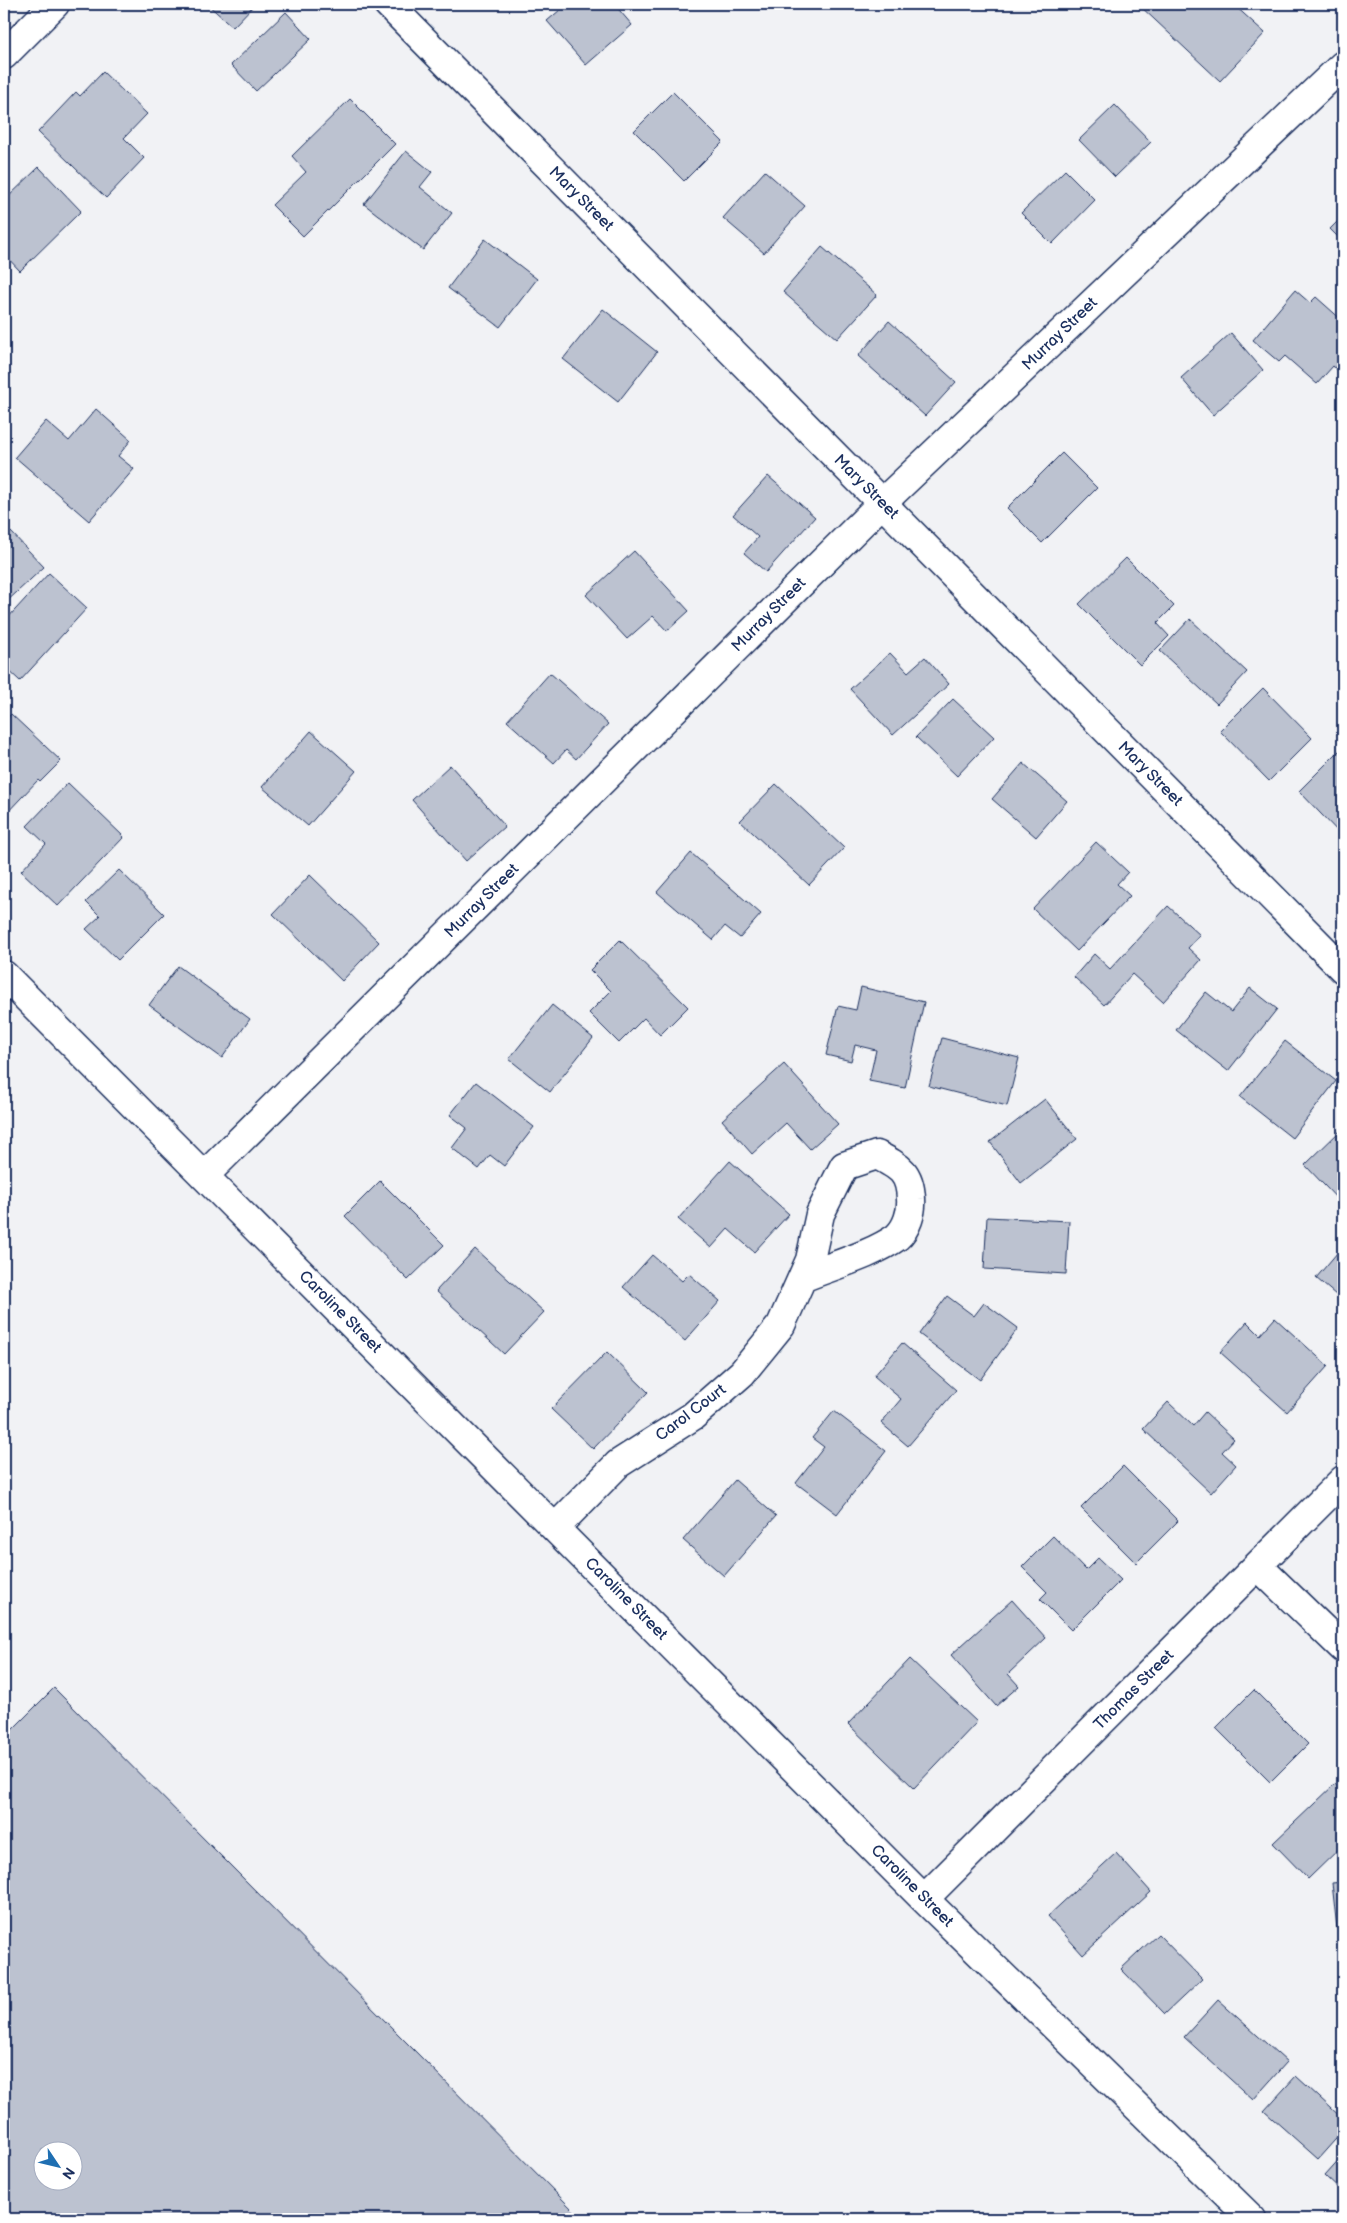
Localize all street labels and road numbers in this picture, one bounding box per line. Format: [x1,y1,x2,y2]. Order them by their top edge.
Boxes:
street label: Mary Street [545,163,617,235]
street label: Murray Street [1018,293,1102,375]
street label: Mary Street [830,451,902,523]
street label: Murray Street [728,574,810,656]
street label: Mary Street [1114,738,1186,810]
street label: Murray Street [441,860,523,942]
street label: Caroline Street [295,1267,385,1357]
street label: Carol Court [652,1380,730,1446]
street label: Caroline Street [581,1554,671,1644]
street label: Thomas Street [1090,1646,1178,1734]
street label: Caroline Street [867,1841,957,1931]

